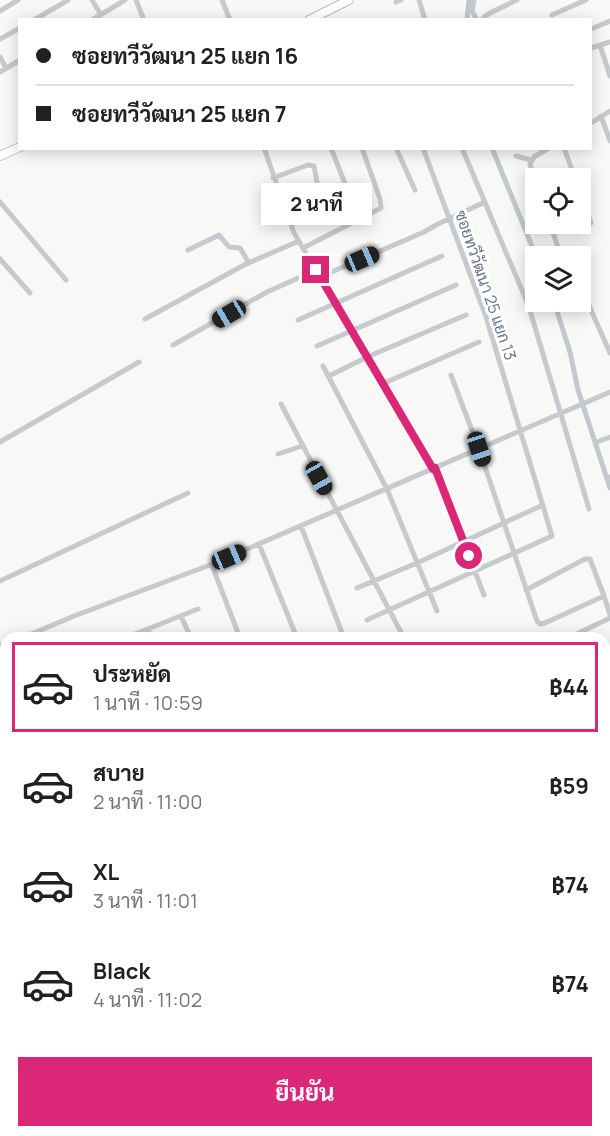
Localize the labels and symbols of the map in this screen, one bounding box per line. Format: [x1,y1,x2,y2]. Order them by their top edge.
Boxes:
callout: 2 นาที [260,183,372,225]
street label: ซอยทวีวัฒนา 25 แยก 13 [450,207,522,363]
car [342,244,382,274]
route end [302,256,329,283]
car [209,297,249,331]
car [465,429,493,469]
car [302,458,336,498]
car [209,542,249,572]
route start [455,542,482,569]

